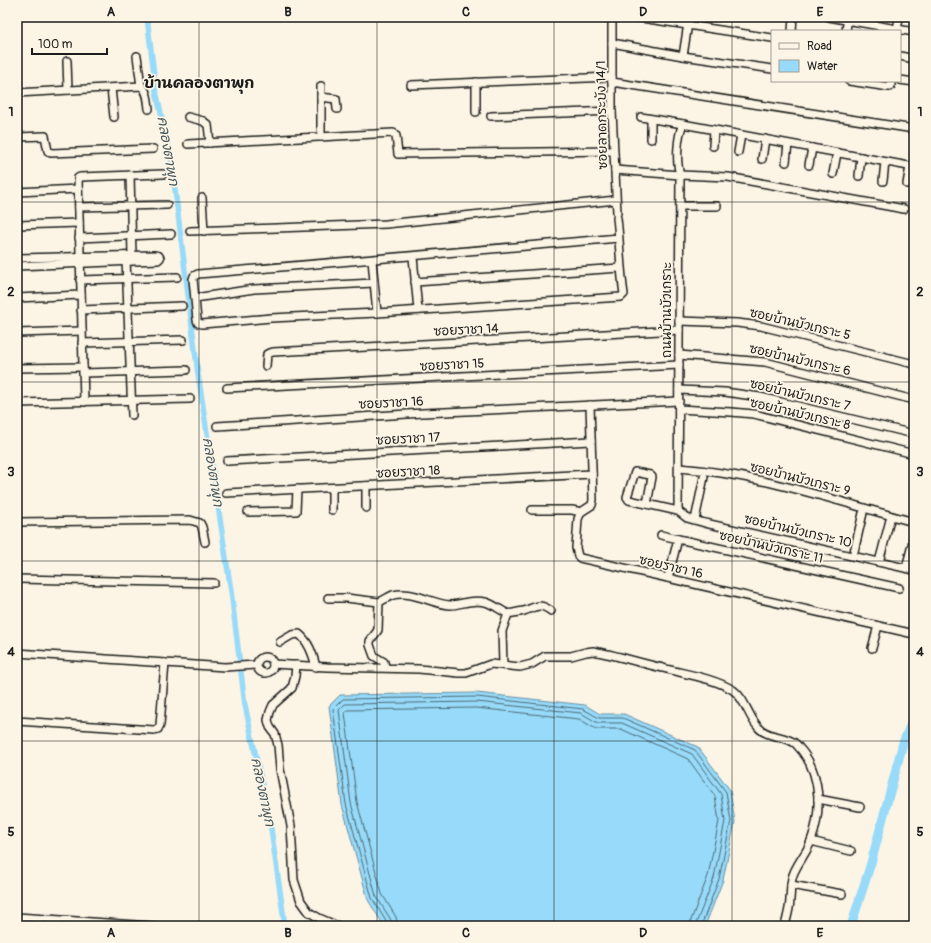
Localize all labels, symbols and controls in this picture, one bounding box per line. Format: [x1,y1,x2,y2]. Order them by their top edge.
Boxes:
text: A [107,4,116,20]
text: B [284,4,292,20]
text: C [462,4,470,20]
text: D [639,4,647,20]
text: E [817,4,824,20]
scale bar [32,30,107,56]
legend [771,30,901,82]
text: 100 m [38,37,73,52]
text: Road [807,39,832,54]
text: Water [807,59,838,74]
street label: ซอยลาดกระบัง 14/1 [593,60,611,170]
district label: บ้านคลองตาพุก [144,73,254,94]
text: 1 [8,104,14,120]
text: 1 [917,104,923,120]
water label: คลองตาพุก [152,115,183,188]
street label: ถนนบ้านบัวเกราะ [658,262,675,358]
text: 2 [7,284,15,300]
text: 2 [916,284,924,300]
street label: ซอยบ้านบัวเกราะ 5 [748,304,852,343]
street label: ซอยราชา 14 [433,320,499,340]
street label: ซอยบ้านบัวเกราะ 6 [748,340,853,379]
street label: ซอยราชา 15 [419,355,485,375]
street label: ซอยบ้านบัวเกราะ 7 [748,375,852,414]
street label: ซอยราชา 16 [358,393,424,413]
street label: ซอยบ้านบัวเกราะ 8 [748,394,852,433]
street label: ซอยราชา 17 [375,429,441,449]
water label: คลองตาพุก [197,436,227,509]
street label: ซอยบ้านบัวเกราะ 9 [748,458,852,499]
street label: ซอยราชา 18 [376,462,441,482]
text: 3 [7,464,15,480]
text: 3 [916,464,924,480]
street label: ซอยบ้านบัวเกราะ 10 [743,510,854,551]
street label: ซอยบ้านบัวเกราะ 11 [717,526,825,567]
street label: ซอยราชา 16 [637,552,705,582]
text: 4 [7,644,15,660]
text: 4 [916,644,924,660]
water label: คลองตาพุก [245,756,279,829]
text: 5 [7,824,15,840]
text: 5 [916,824,924,840]
text: A [107,925,116,941]
text: B [284,925,292,941]
text: C [462,925,470,941]
text: D [639,925,647,941]
text: E [817,925,824,941]

